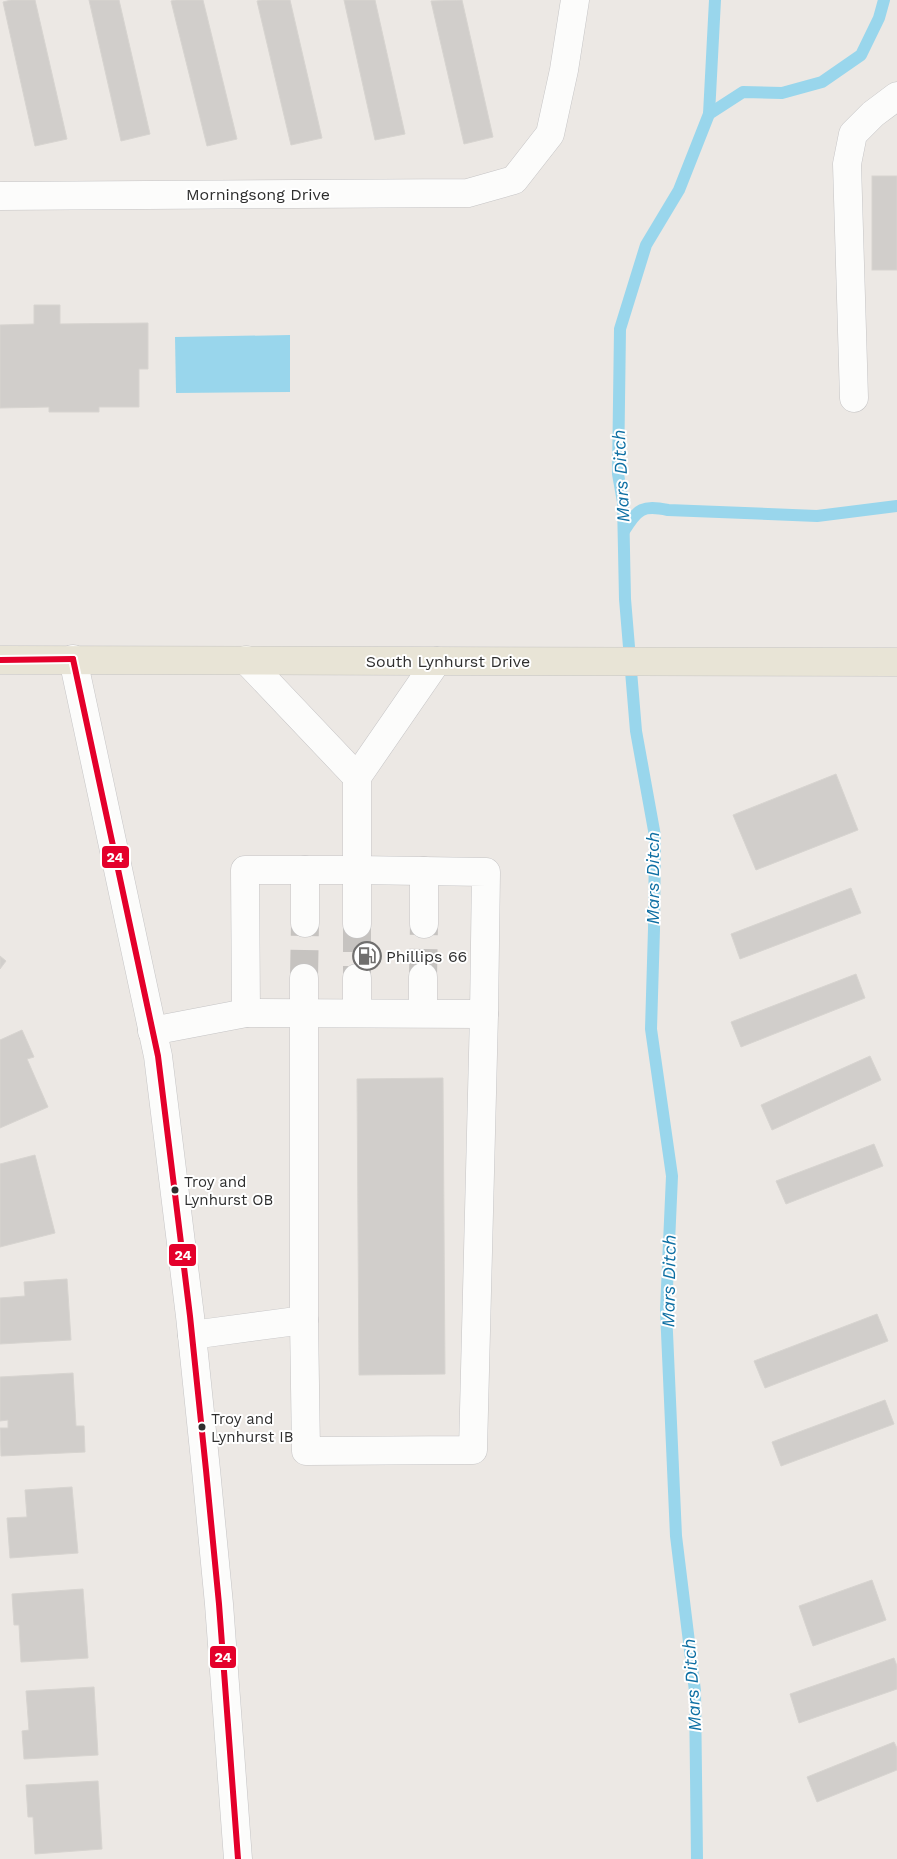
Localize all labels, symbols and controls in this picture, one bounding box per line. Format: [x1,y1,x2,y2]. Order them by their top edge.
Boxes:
street label: Morningsong Drive [186,185,330,204]
water label: Mars Ditch [608,429,633,523]
street label: South Lynhurst Drive [366,652,530,671]
water label: Mars Ditch [642,832,663,924]
line badge: 24 [101,845,130,869]
text: 24 [106,849,124,865]
fuel station icon: Phillips 66 [352,941,382,971]
place label: Phillips 66 [386,947,467,966]
place label: Troy and Lynhurst OB [184,1173,273,1209]
marker: Troy and Lynhurst OB [170,1185,180,1195]
water label: Mars Ditch [657,1234,680,1328]
line badge: 24 [168,1243,197,1267]
text: 24 [174,1247,192,1263]
place label: Troy and Lynhurst IB [211,1410,294,1446]
marker: Troy and Lynhurst IB [197,1422,207,1432]
water label: Mars Ditch [678,1638,705,1732]
line badge: 24 [209,1645,237,1669]
text: 24 [214,1649,232,1665]

